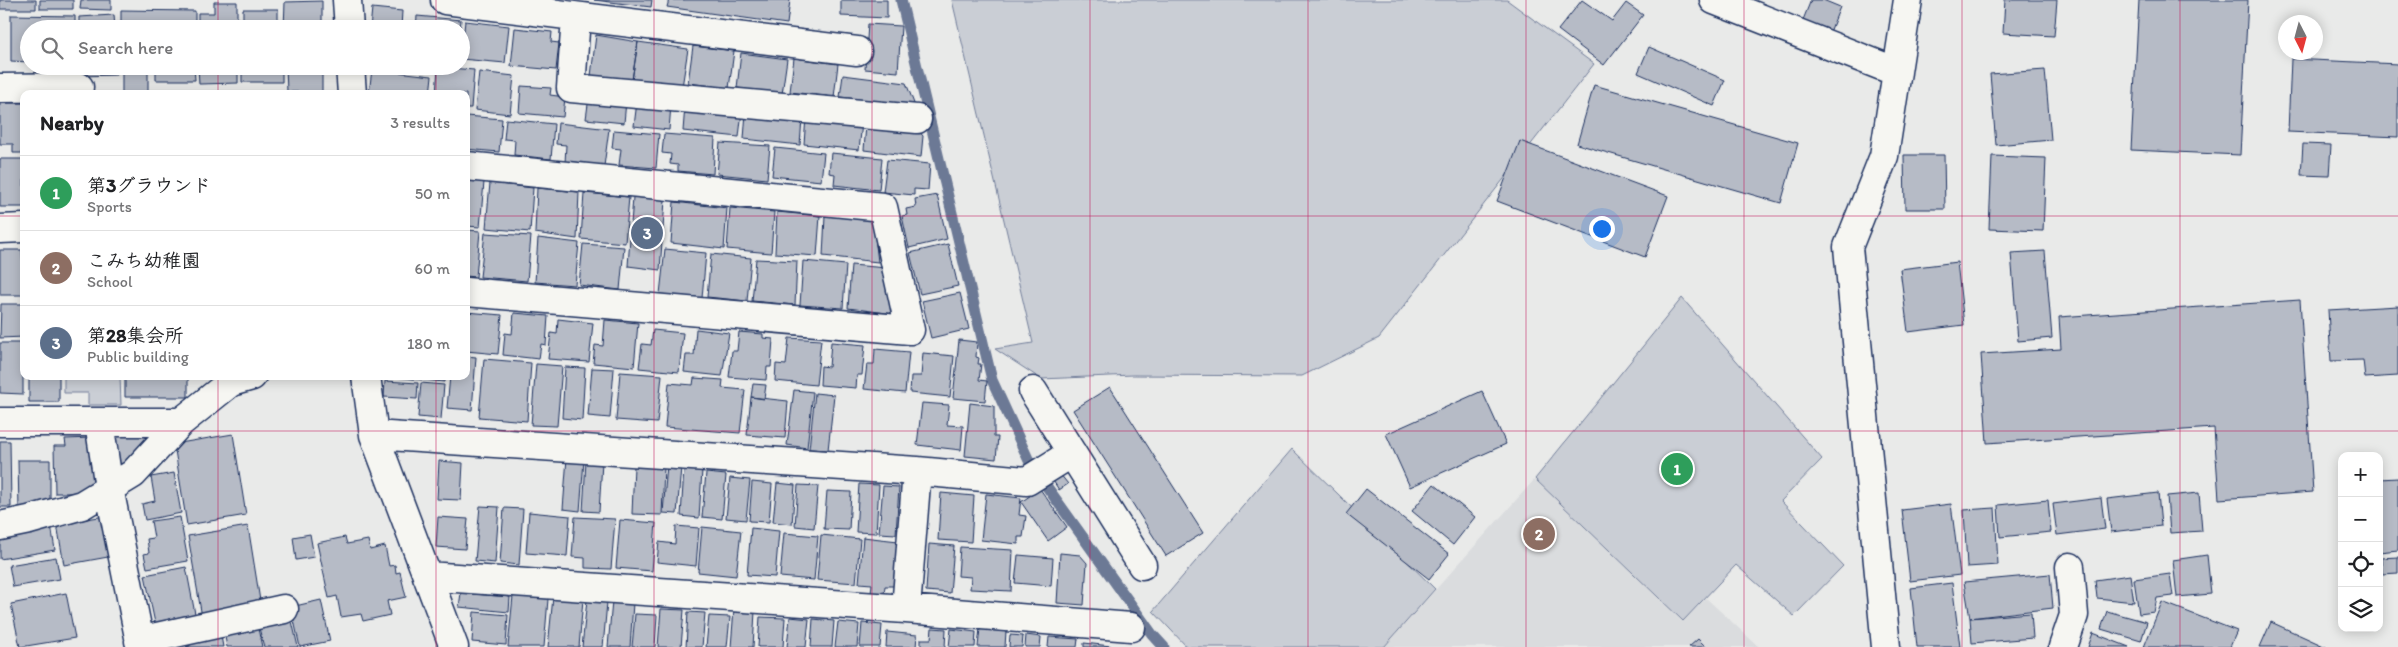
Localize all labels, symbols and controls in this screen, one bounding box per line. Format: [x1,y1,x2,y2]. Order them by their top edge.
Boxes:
north arrow [2278,15,2323,60]
search box [20,20,470,75]
icon: search [38,34,66,62]
text: Search here [78,36,173,59]
text: Nearby [40,110,104,135]
text: 3 results [390,113,450,132]
text: 第3グラウンド [87,174,211,197]
text: 1 [52,184,60,203]
text: 50 m [415,184,450,203]
text: Sports [87,197,132,216]
pin: 3 [631,214,663,252]
your location [1589,216,1615,242]
text: こみち幼稚園 [87,249,201,272]
text: 2 [52,259,60,278]
text: 60 m [415,259,450,278]
text: School [87,272,133,291]
text: 第28集会所 [87,324,183,347]
text: 3 [52,334,60,353]
text: 180 m [407,334,450,353]
text: Public building [87,347,189,366]
pin: 1 [1661,450,1693,488]
map controls [2338,452,2383,632]
button: + [2338,452,2383,497]
button: − [2338,497,2383,542]
pin: 2 [1523,515,1555,553]
button: locate [2338,542,2383,587]
button: layers [2338,587,2383,632]

